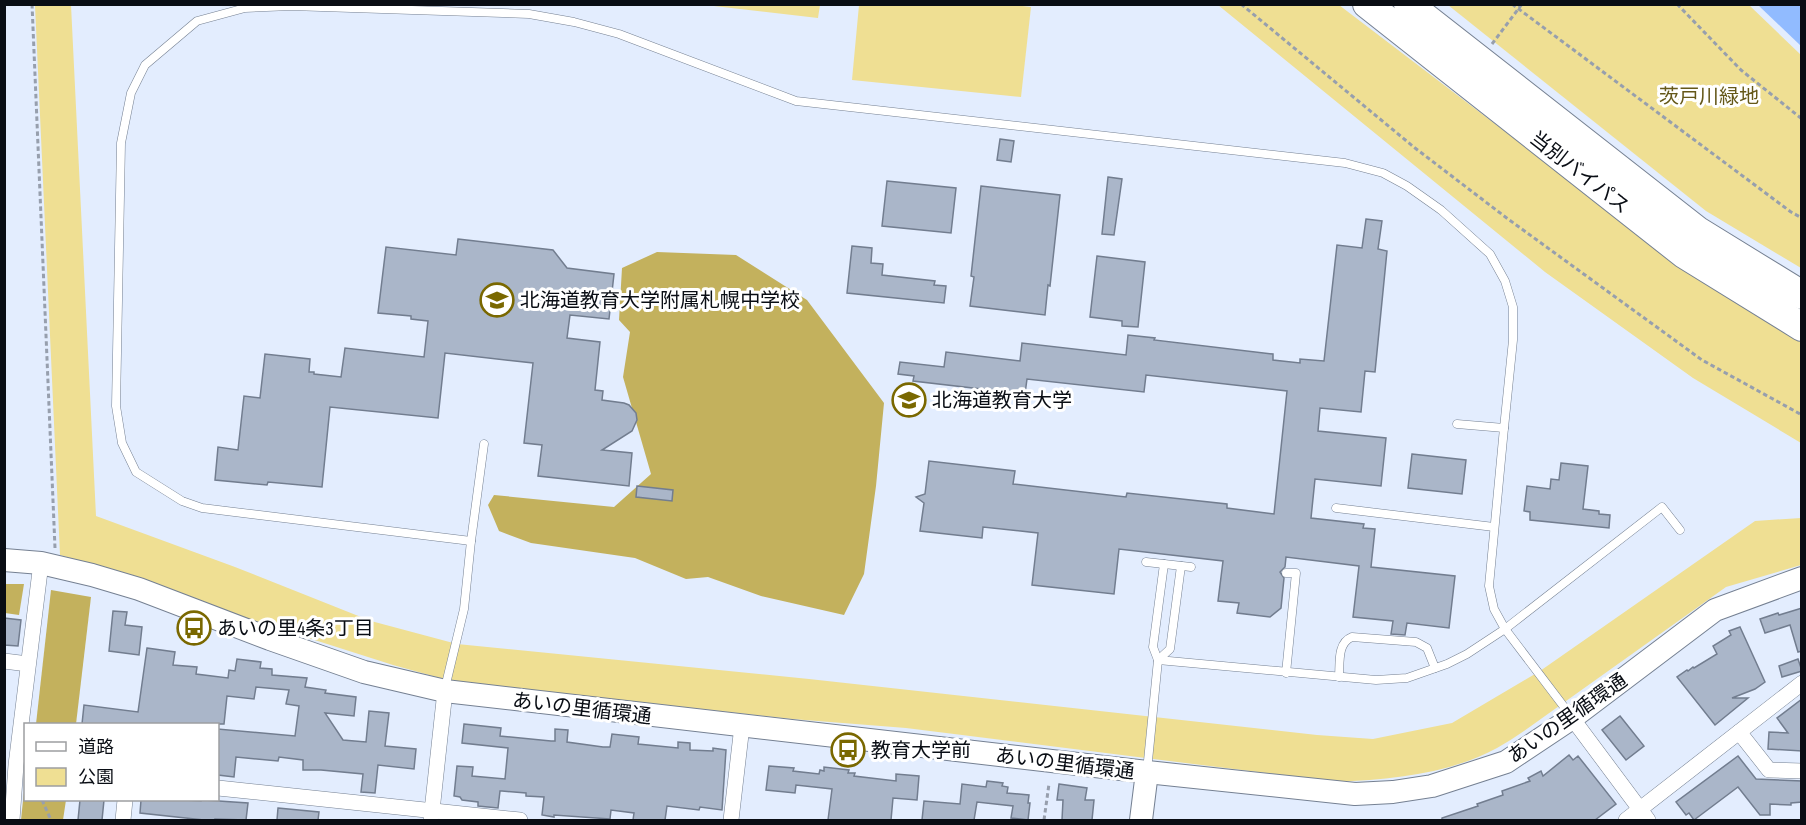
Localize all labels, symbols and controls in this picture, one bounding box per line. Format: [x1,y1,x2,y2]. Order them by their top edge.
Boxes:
park label: 茨戸川緑地 [1659,85,1759,109]
street label: 当別バイパス [1525,127,1634,219]
school or university icon: 北海道教育大学附属札幌中学校 [479,282,515,318]
place label: 北海道教育大学附属札幌中学校 [520,289,800,313]
school or university icon: 北海道教育大学 [891,382,927,418]
place label: 北海道教育大学 [932,389,1072,413]
bus stop icon: あいの里4条3丁目 [176,610,212,646]
place label: あいの里4条3丁目 [217,617,374,641]
street label: あいの里循環通 [1503,669,1632,769]
street label: あいの里循環通 [511,689,653,729]
legend [24,723,219,801]
bus stop icon: 教育大学前 [830,732,866,768]
text: 道路 [78,737,114,758]
place label: 教育大学前 [871,739,971,763]
street label: あいの里循環通 [994,744,1136,784]
text: 公園 [78,767,114,788]

